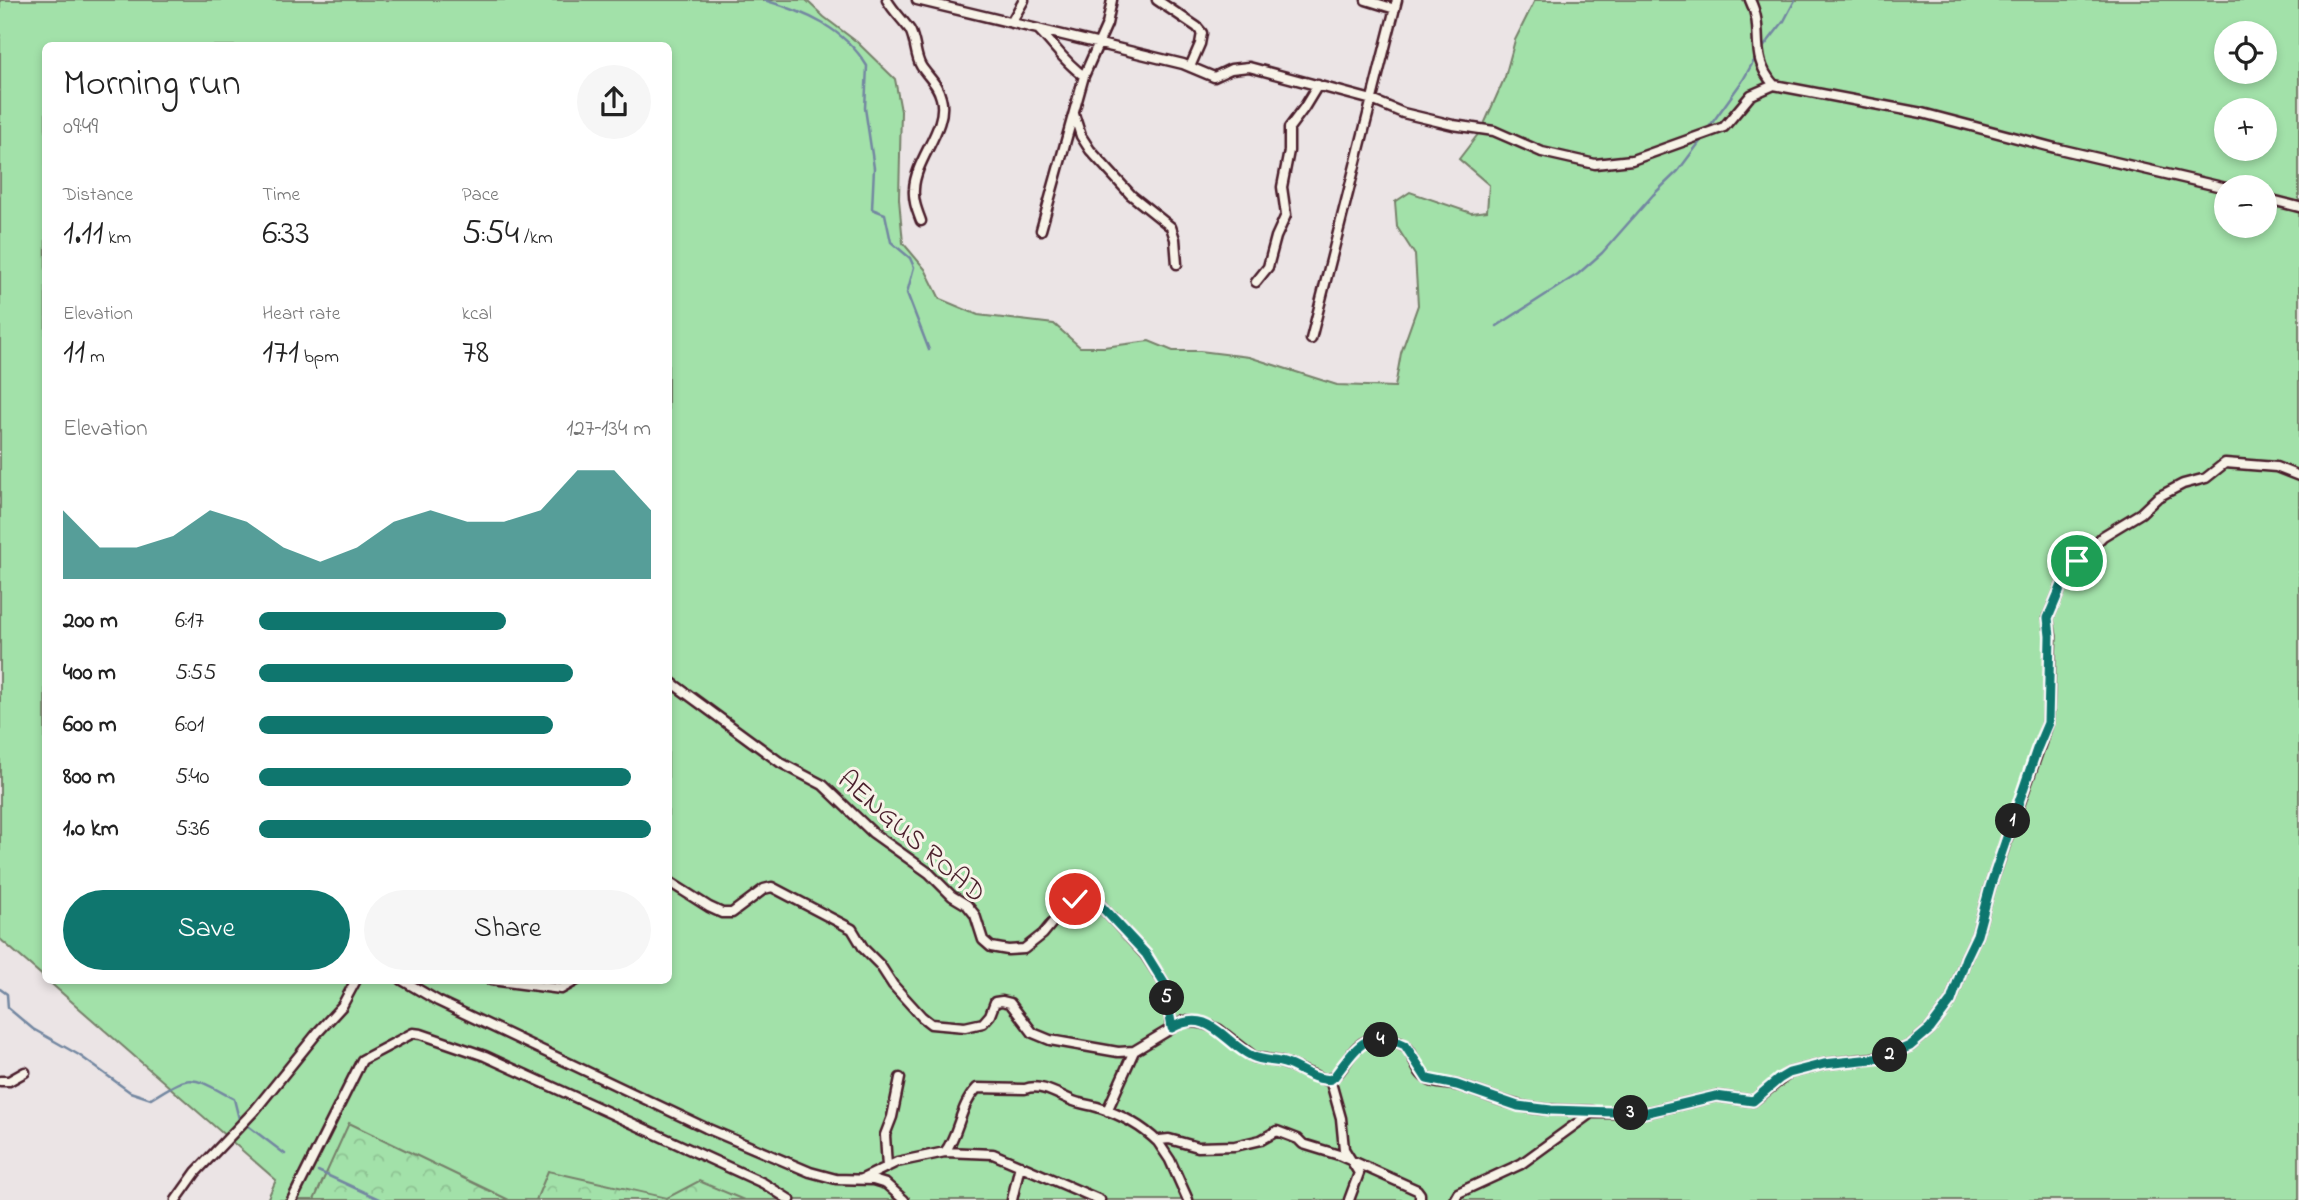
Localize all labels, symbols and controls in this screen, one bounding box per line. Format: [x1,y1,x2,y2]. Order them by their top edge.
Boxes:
map controls [2214,21,2277,238]
button: locate [2214,21,2277,84]
text: Morning run [63,57,241,113]
button: share [577,65,651,139]
button: + [2214,98,2277,161]
text: 09:49 [63,111,98,144]
button: − [2214,175,2277,238]
text: Distance [63,182,133,209]
text: Time [262,182,300,209]
text: Pace [462,182,499,209]
text: 1.11 [63,209,104,260]
text: 6:33 [262,209,310,260]
text: 5:54 [462,209,519,260]
text: km [104,225,131,252]
text: /km [519,225,553,252]
text: Elevation [63,301,133,328]
text: Heart rate [262,301,340,328]
text: kcal [462,301,492,328]
text: 11 [63,328,85,379]
text: 171 [262,328,299,379]
text: 78 [462,328,489,379]
text: m [85,344,105,371]
text: bpm [299,344,339,371]
text: Elevation [63,413,148,446]
text: 127–134 m [566,413,651,446]
pin [2047,531,2107,591]
icon: arrive [2058,542,2096,580]
text: 200 m [63,605,118,638]
text: 6:17 [175,605,204,638]
text: 400 m [63,657,116,690]
text: 5:55 [175,657,216,690]
text: 600 m [63,709,117,742]
text: 6:01 [175,709,204,742]
text: 800 m [63,761,115,794]
text: 5:40 [175,761,210,794]
street label: AENGUS ROAD [827,761,994,914]
pin: 1 [1996,804,2030,838]
text: 1 [2009,807,2016,834]
text: 1.0 km [63,813,119,846]
text: 5:36 [175,813,210,846]
pin [1045,869,1105,929]
icon: check [1056,880,1094,918]
button: Save [63,890,350,970]
button: Share [364,890,651,970]
pin: 5 [1150,981,1184,1016]
text: 5 [1161,984,1172,1011]
pin: 4 [1364,1023,1398,1058]
text: 4 [1377,1026,1384,1053]
pin: 2 [1872,1038,1908,1072]
text: 2 [1885,1041,1894,1068]
pin: 3 [1614,1096,1648,1130]
text: 3 [1627,1099,1634,1126]

